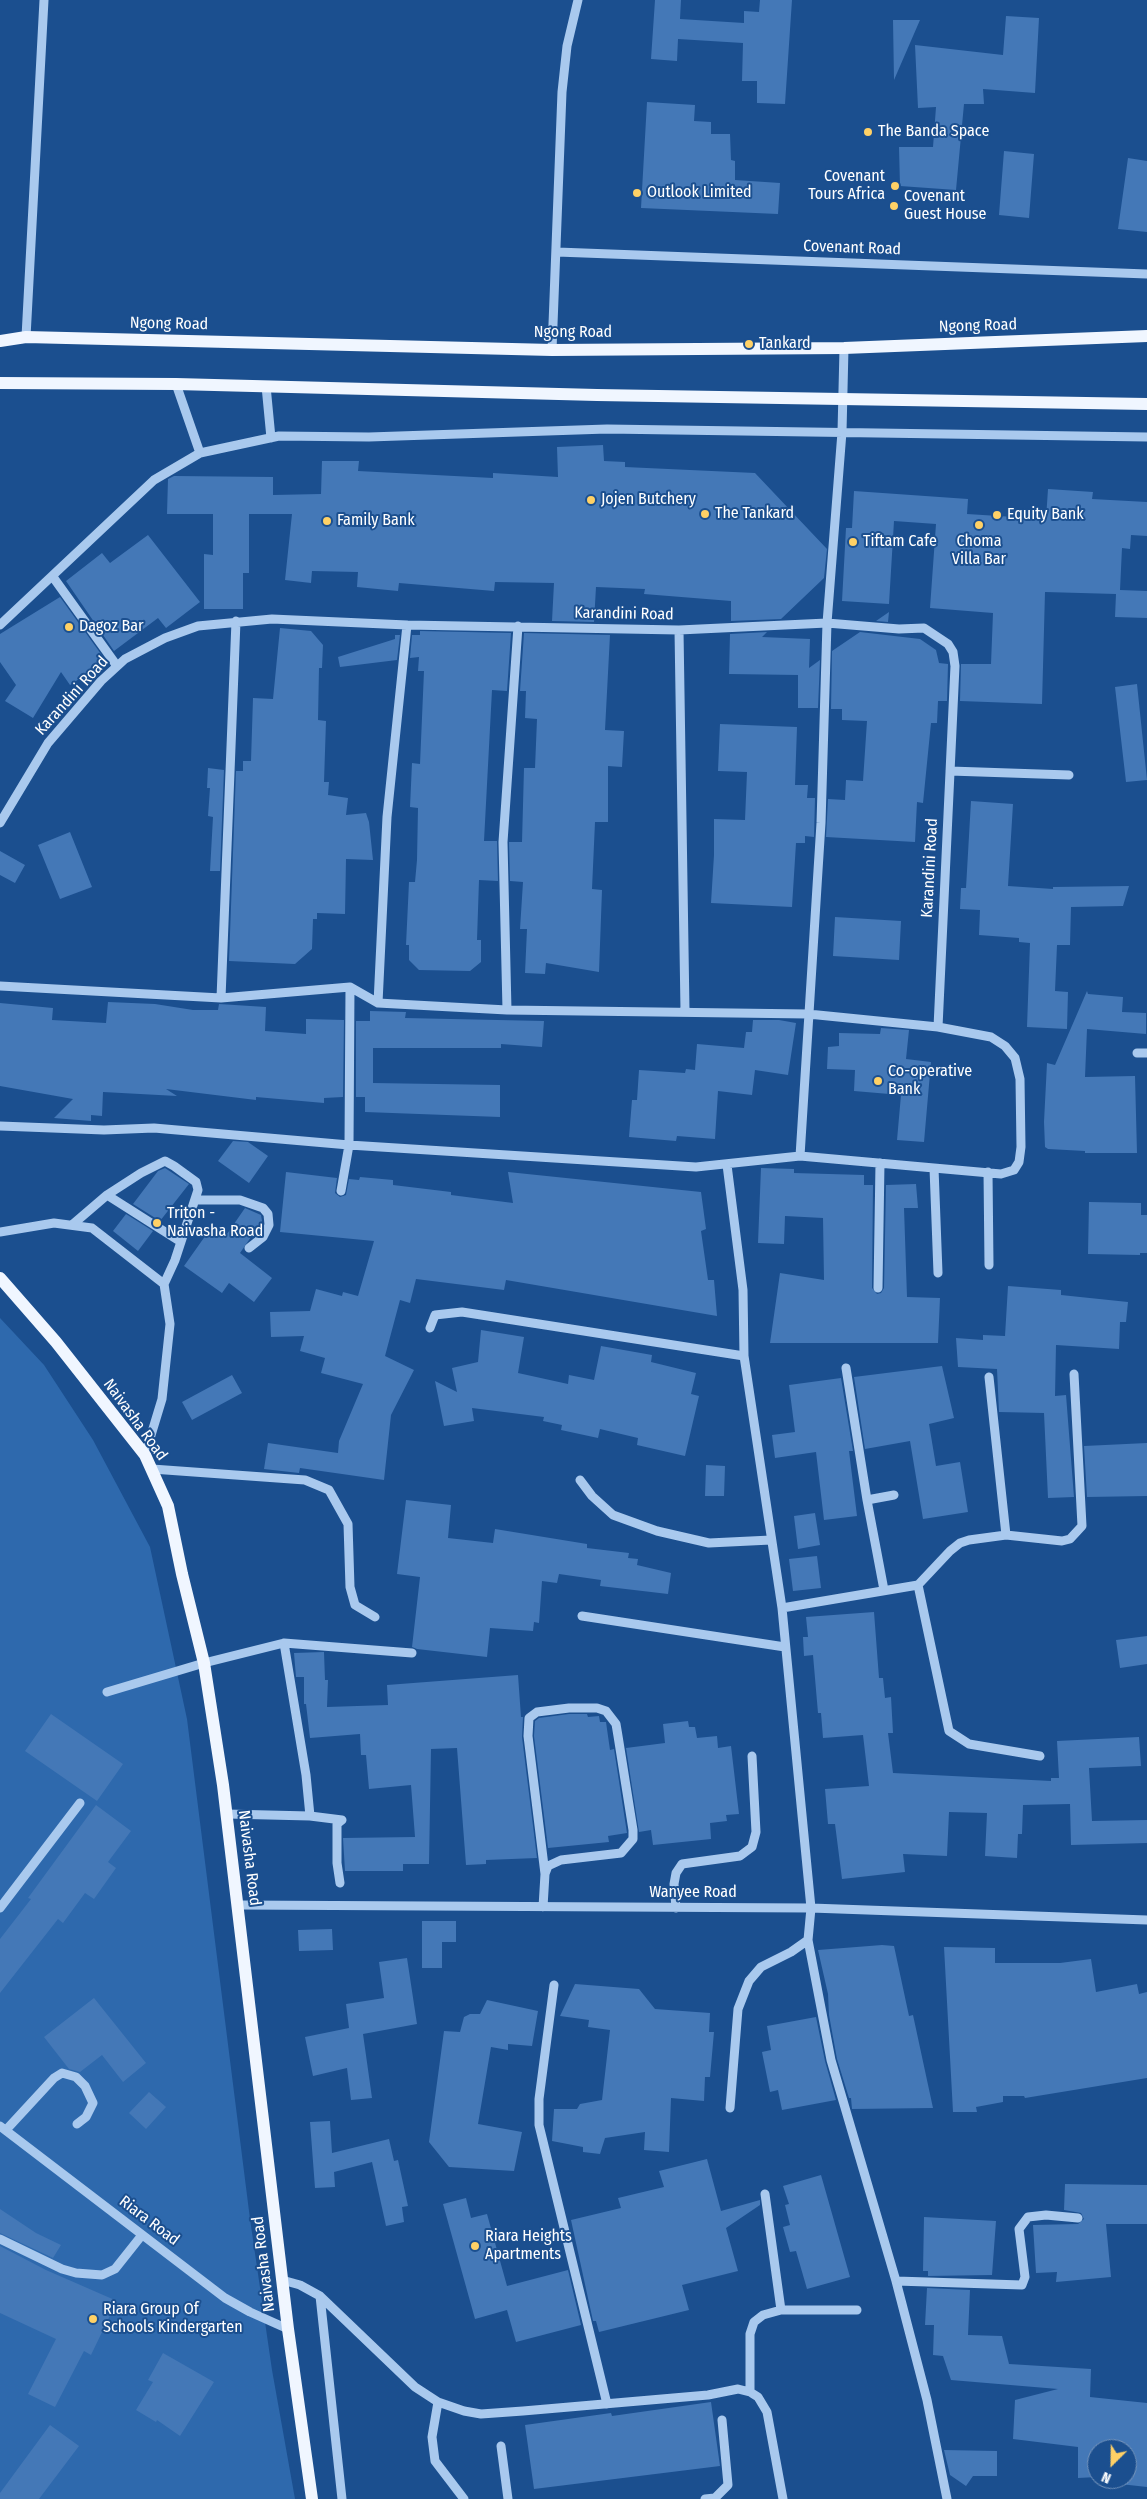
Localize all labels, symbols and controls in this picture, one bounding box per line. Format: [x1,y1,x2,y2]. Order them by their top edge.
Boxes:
place label: The Banda Space [878,122,989,142]
marker: The Banda Space [862,126,874,138]
place label: Covenant Tours Africa [808,167,885,205]
marker: Covenant Tours Africa [889,180,901,192]
place label: Outlook Limited [647,183,752,203]
marker: Outlook Limited [631,187,643,199]
place label: Covenant Guest House [904,187,986,225]
marker: Covenant Guest House [888,200,900,212]
street label: Covenant Road [803,237,901,259]
street label: Ngong Road [130,314,208,334]
street label: Ngong Road [939,315,1017,337]
street label: Ngong Road [534,323,612,343]
place label: Tankard [759,334,811,354]
marker: Tankard [743,338,755,350]
place label: Jojen Butchery [601,490,696,510]
marker: Jojen Butchery [585,494,597,506]
place label: The Tankard [715,504,794,524]
place label: Equity Bank [1007,505,1084,525]
marker: The Tankard [699,508,711,520]
marker: Equity Bank [991,509,1003,521]
place label: Family Bank [337,511,415,531]
marker: Family Bank [321,515,333,527]
marker: Choma Villa Bar [973,519,985,531]
place label: Tiftam Cafe [863,532,937,552]
place label: Choma Villa Bar [952,532,1006,570]
marker: Tiftam Cafe [847,536,859,548]
street label: Karandini Road [574,604,674,624]
place label: Dagoz Bar [79,617,144,637]
marker: Dagoz Bar [63,621,75,633]
street label: Karandini Road [32,653,112,739]
street label: Karandini Road [918,818,942,918]
place label: Co-operative Bank [888,1062,972,1100]
marker: Co-operative Bank [872,1075,884,1087]
place label: Triton - Naivasha Road [167,1204,263,1242]
marker: Triton - Naivasha Road [151,1217,163,1229]
street label: Naivasha Road [99,1375,171,1465]
street label: Naivasha Road [234,1809,264,1907]
street label: Wanyee Road [649,1883,737,1903]
street label: Riara Road [115,2192,183,2250]
street label: Naivasha Road [249,2215,279,2313]
place label: Riara Heights Apartments [485,2227,572,2265]
marker: Riara Heights Apartments [469,2240,481,2252]
place label: Riara Group Of Schools Kindergarten [103,2300,243,2338]
marker: Riara Group Of Schools Kindergarten [87,2313,99,2325]
north arrow [1087,2439,1137,2489]
text: N [1099,2468,1114,2487]

